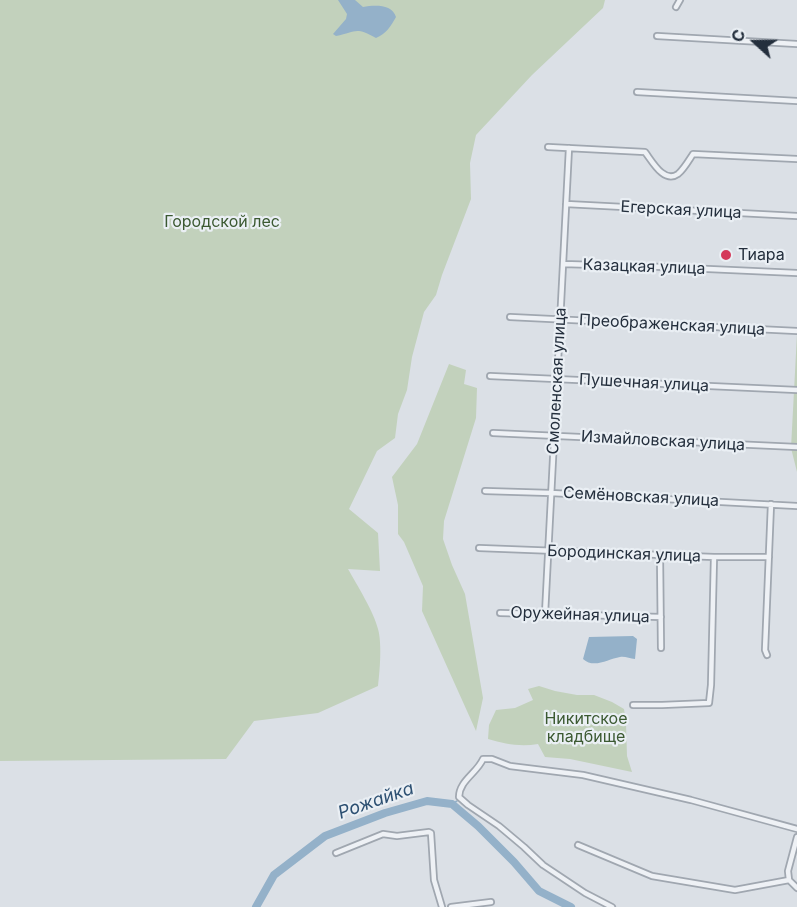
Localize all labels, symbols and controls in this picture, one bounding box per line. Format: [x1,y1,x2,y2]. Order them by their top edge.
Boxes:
north arrow [725,12,785,72]
text: С [727,26,750,45]
street label: Егерская улица [620,197,742,223]
park label: Городской лес [164,212,280,232]
place label: Тиара [738,245,785,265]
marker: Тиара [719,248,733,262]
street label: Казацкая улица [582,255,706,279]
street label: Смоленская улица [544,307,570,455]
street label: Преображенская улица [579,311,765,339]
street label: Пушечная улица [579,370,709,396]
street label: Измайловская улица [581,427,745,455]
street label: Семёновская улица [562,483,720,511]
street label: Бородинская улица [547,542,701,566]
street label: Оружейная улица [510,603,650,627]
park label: Никитское кладбище [544,709,628,747]
water label: Рожайка [335,778,417,824]

